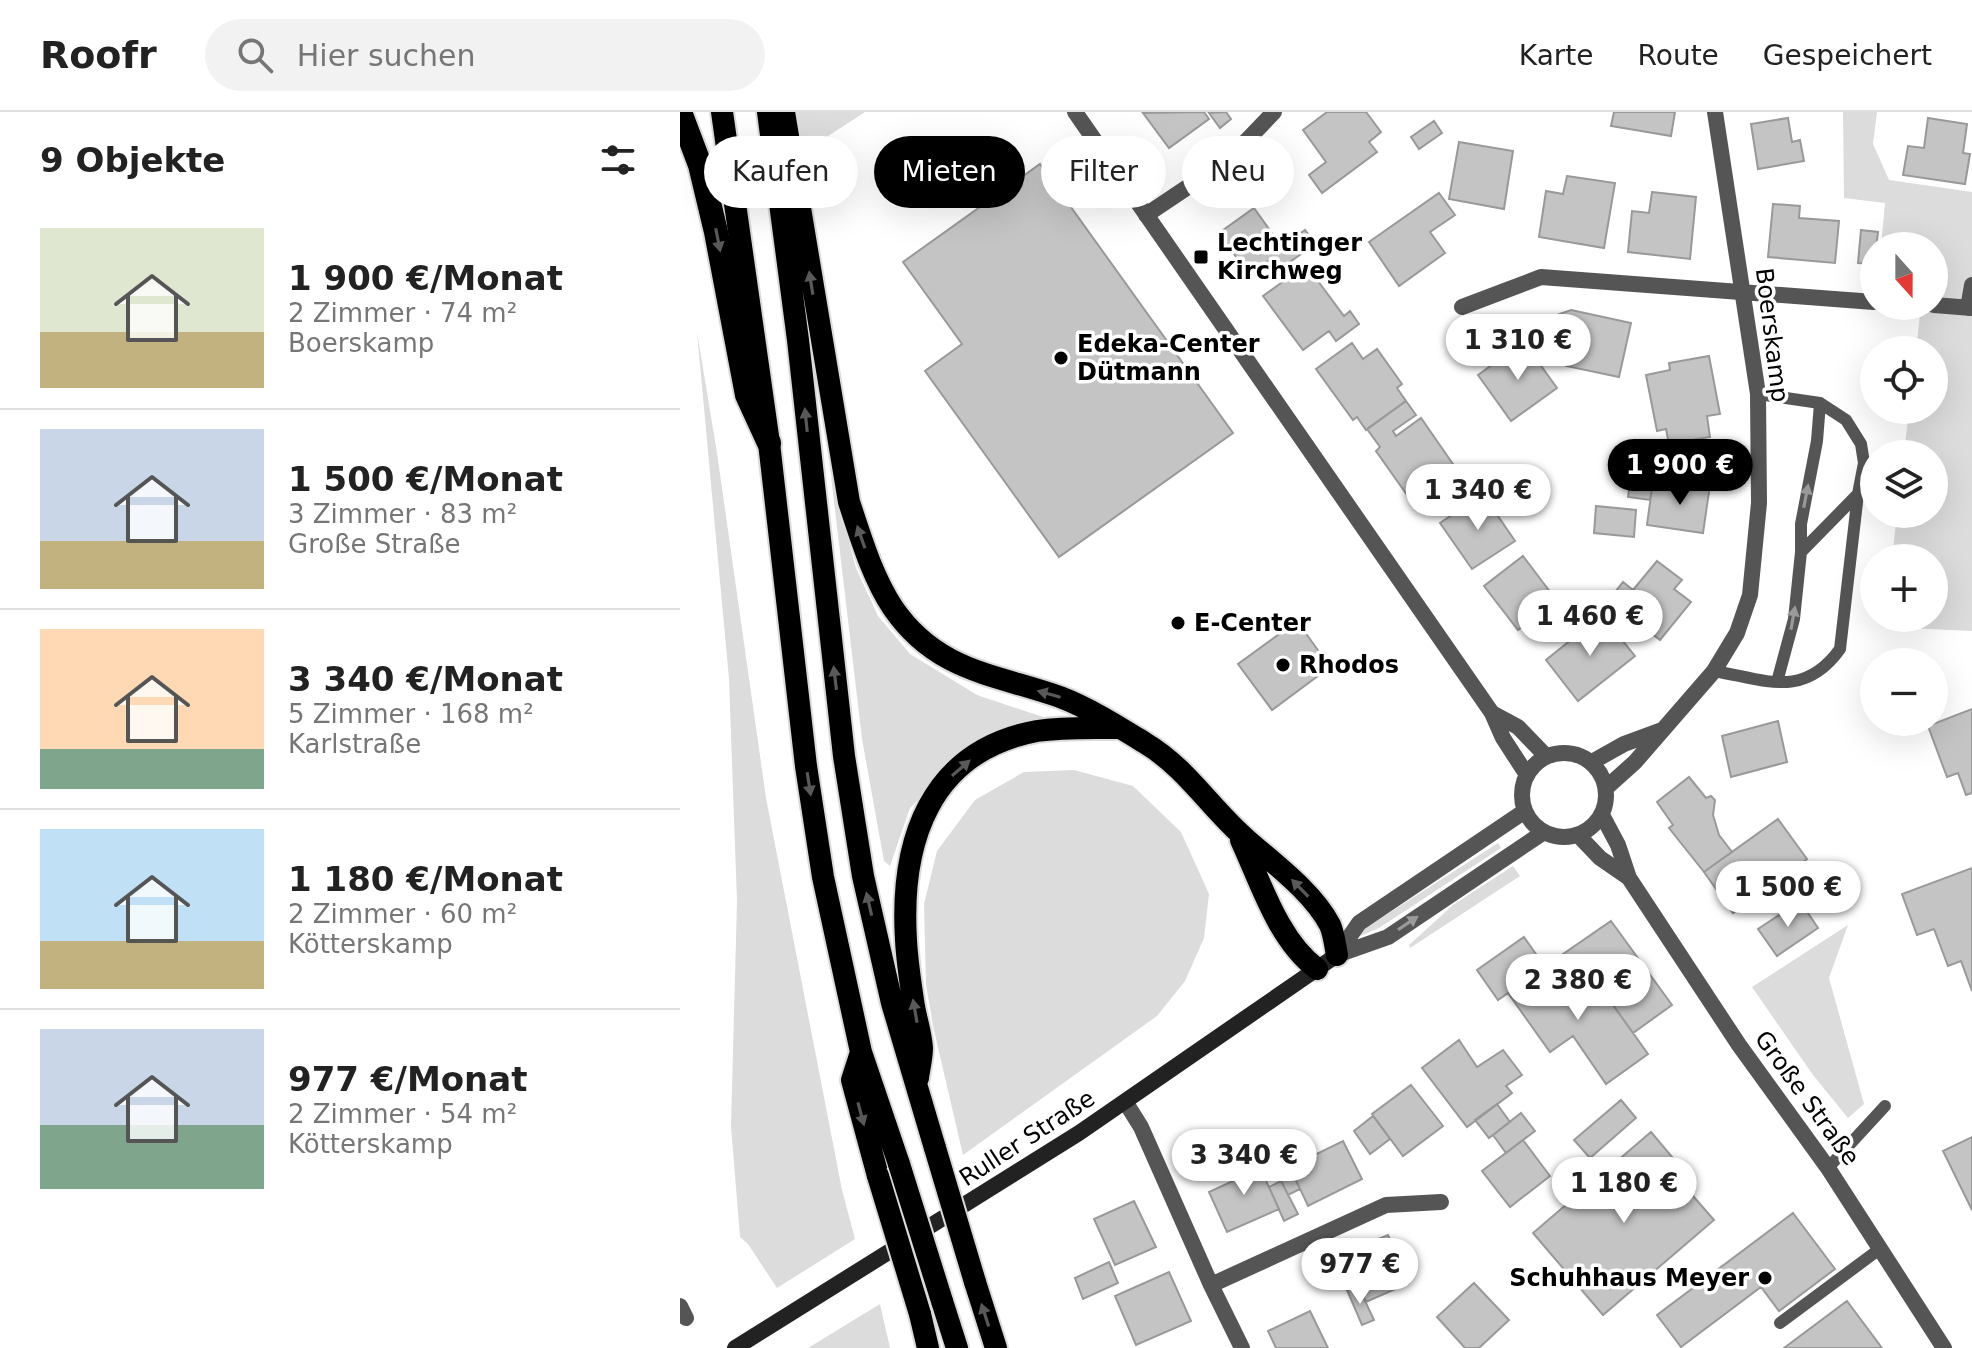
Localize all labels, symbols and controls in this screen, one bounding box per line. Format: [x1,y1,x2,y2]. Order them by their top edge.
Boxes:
search box [205,19,765,91]
text: Roofr [40,33,157,77]
icon: search [233,33,277,77]
text: Hier suchen [297,38,476,73]
text: Karte [1519,39,1594,72]
text: Route [1638,39,1719,72]
text: Gespeichert [1763,39,1932,72]
chip: Kaufen [704,136,858,208]
chip: Mieten [874,136,1025,208]
chip: Filter [1041,136,1166,208]
chip: Neu [1182,136,1294,208]
icon: filters [596,138,640,182]
text: 9 Objekte [40,140,225,180]
one-way arrow [712,228,725,253]
place label: Lechtinger Kirchweg [1217,229,1362,285]
north arrow [1860,232,1948,320]
map controls [1860,232,1948,736]
marker: Lechtinger Kirchweg [1192,248,1210,266]
text: 1 900 €/Monat [288,258,563,298]
icon: home [104,260,200,356]
street label: Boerskamp [1750,266,1794,404]
one-way arrow [804,270,817,295]
text: 2 Zimmer · 74 m² [288,298,517,328]
pin: 1 310 € [1444,314,1592,382]
text: 1 310 € [1464,325,1572,355]
text: Boerskamp [288,328,434,358]
place label: Edeka-Center Dütmann [1077,330,1260,386]
button: locate [1860,336,1948,424]
marker: Edeka-Center Dütmann [1052,349,1070,367]
one-way arrow [800,407,813,432]
pin: 1 900 € [1606,439,1754,507]
button: layers [1860,440,1948,528]
text: 1 900 € [1626,450,1734,480]
text: 1 500 €/Monat [288,459,563,499]
icon: home [104,461,200,557]
pin: 1 340 € [1404,464,1552,532]
text: 1 340 € [1424,475,1532,505]
one-way arrow [1800,484,1813,509]
text: 3 Zimmer · 83 m² [288,499,517,529]
one-way arrow [854,525,867,549]
text: Große Straße [288,529,461,559]
button: + [1860,544,1948,632]
pin: 1 460 € [1516,590,1664,658]
text: 1 460 € [1536,601,1644,631]
one-way arrow [1787,605,1799,630]
place label: E-Center [1194,609,1311,637]
marker: E-Center [1169,614,1187,632]
button: − [1860,648,1948,736]
place label: Rhodos [1299,651,1399,679]
marker: Rhodos [1274,656,1292,674]
text: 3 340 €/Monat [288,659,563,699]
icon: home [104,661,200,757]
one-way arrow [828,665,841,690]
one-way arrow [1036,688,1061,700]
text: 5 Zimmer · 168 m² [288,699,534,729]
text: Karlstraße [288,729,421,759]
one-way arrow [951,760,971,777]
one-way arrow [803,772,816,797]
text: 1 180 €/Monat [288,859,563,899]
icon: home [104,861,200,957]
pin: 1 500 € [1714,861,1862,929]
text: 1 500 € [1734,872,1842,902]
one-way arrow [1291,879,1309,898]
one-way arrow [863,891,875,916]
text: 2 Zimmer · 60 m² [288,899,517,929]
one-way arrow [1398,916,1419,931]
text: Kötterskamp [288,929,453,959]
pin: 2 380 € [1504,954,1652,1022]
text: 2 380 € [1524,965,1632,995]
one-way arrow [908,998,920,1023]
street label: Große Straße [1749,1025,1865,1171]
text: 977 €/Monat [288,1059,527,1099]
icon: home [104,1061,200,1157]
street label: Ruller Straße [954,1084,1100,1192]
text: 2 Zimmer · 54 m² [288,1099,517,1129]
one-way arrow [855,1102,868,1126]
text: Kötterskamp [288,1129,453,1159]
pin: 3 340 € [1170,1129,1318,1197]
text: 3 340 € [1190,1140,1298,1170]
pin: 1 180 € [1550,1157,1698,1225]
text: 1 180 € [1570,1168,1678,1198]
pin: 977 € [1304,1238,1416,1306]
text: 977 € [1319,1249,1401,1279]
place label: Schuhhaus Meyer [1509,1264,1749,1292]
marker: Schuhhaus Meyer [1756,1269,1774,1287]
one-way arrow [979,1302,991,1326]

